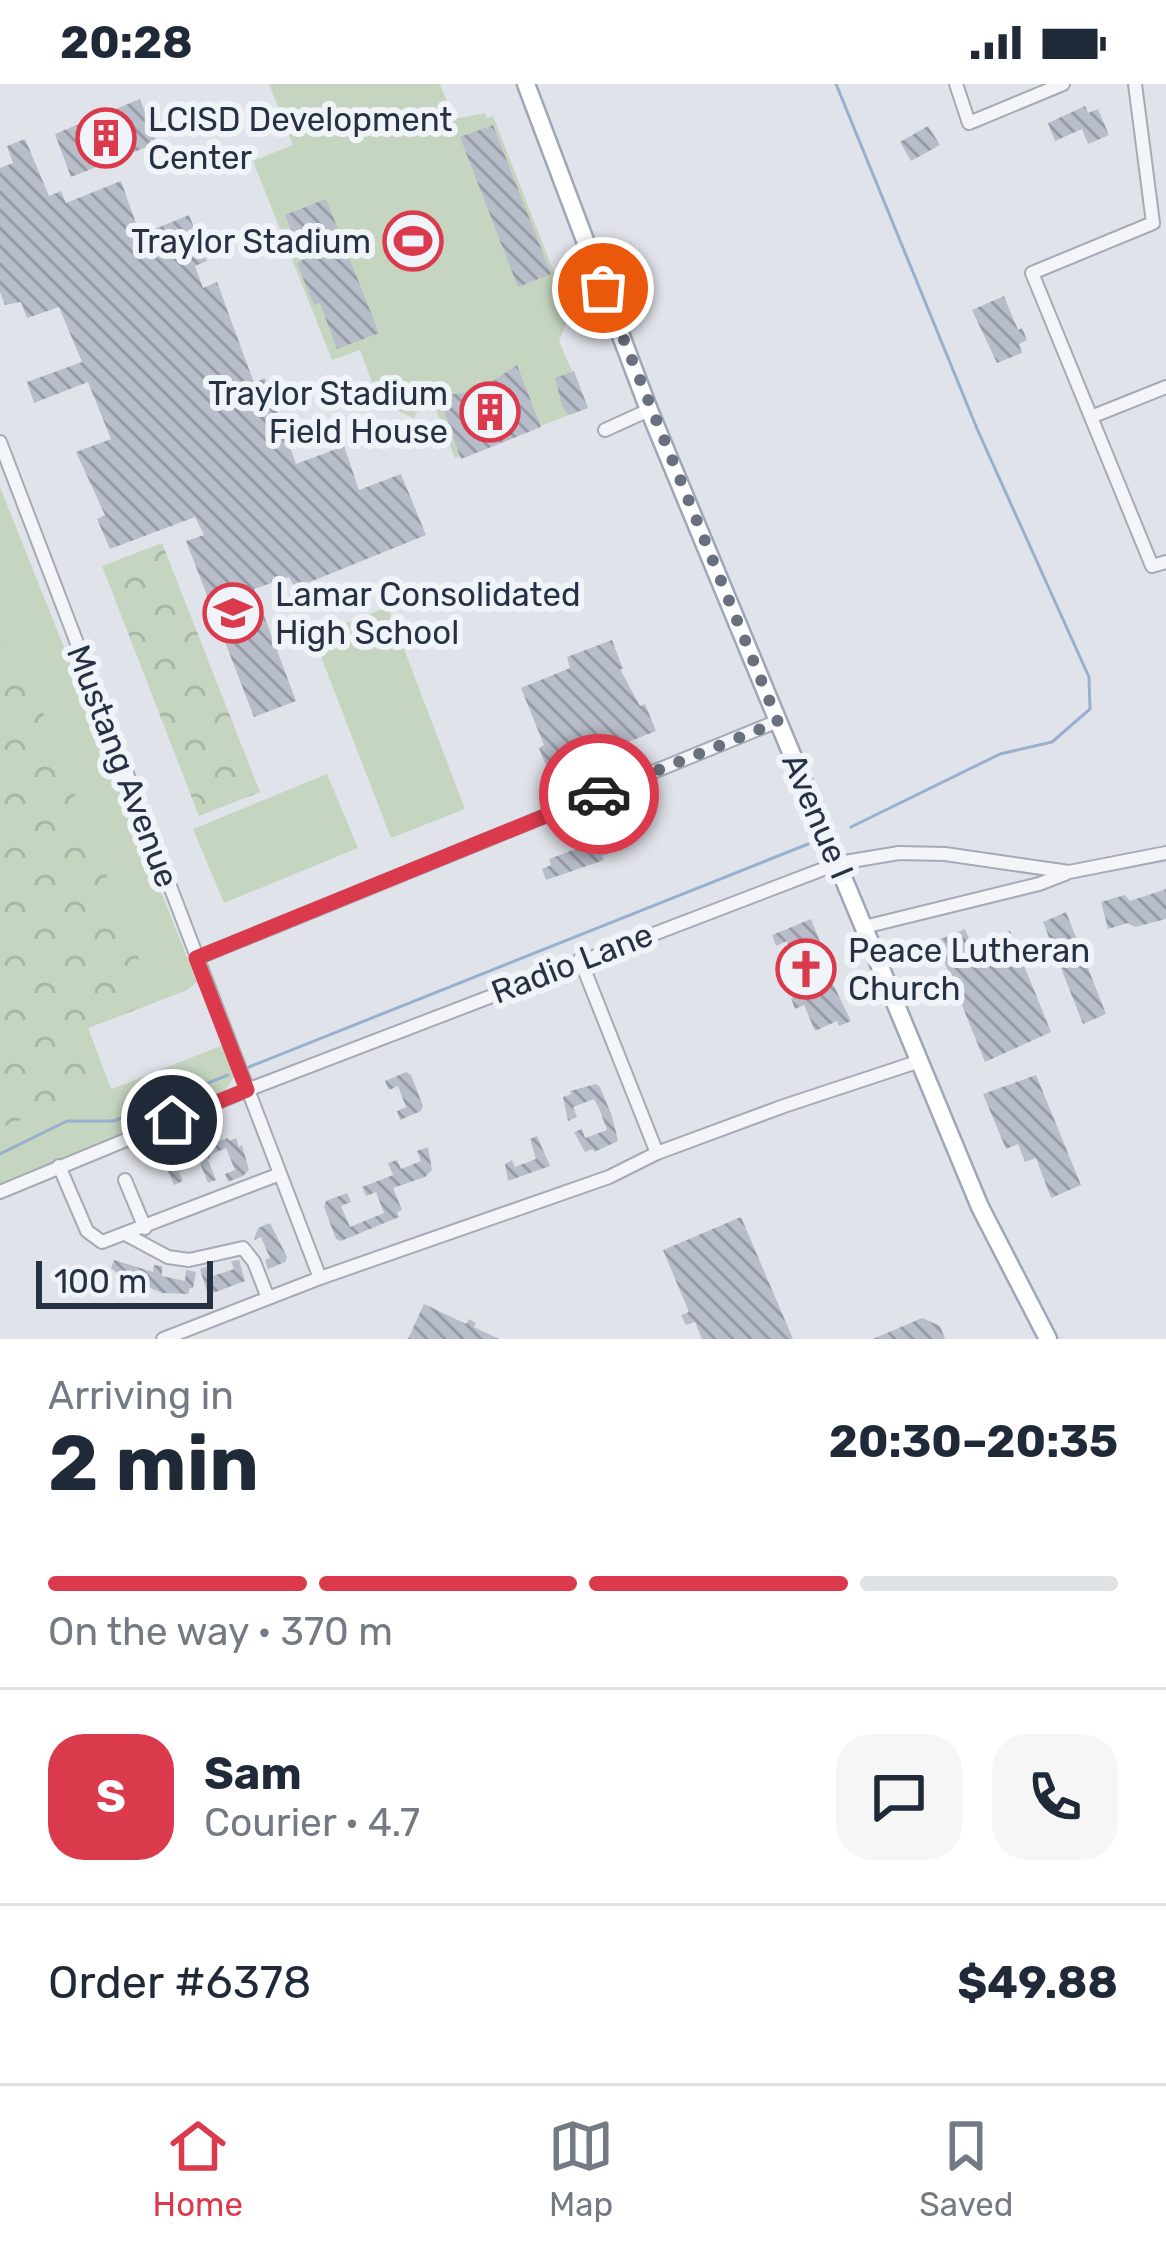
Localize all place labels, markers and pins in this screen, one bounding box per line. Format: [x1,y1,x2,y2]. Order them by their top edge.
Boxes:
place label: LCISD Development Center [148,100,453,177]
building icon: LCISD Development Center [75,107,137,169]
sports icon: Traylor Stadium [382,210,444,272]
place label: Traylor Stadium [131,222,371,261]
pin [552,237,654,339]
place label: Traylor Stadium Field House [208,374,448,451]
building icon: Traylor Stadium Field House [459,381,521,443]
place label: Lamar Consolidated High School [275,575,581,652]
school or university icon: Lamar Consolidated High School [202,582,264,644]
place label: Peace Lutheran Church [848,931,1090,1008]
church icon: Peace Lutheran Church [775,938,837,1000]
pin [121,1069,223,1171]

